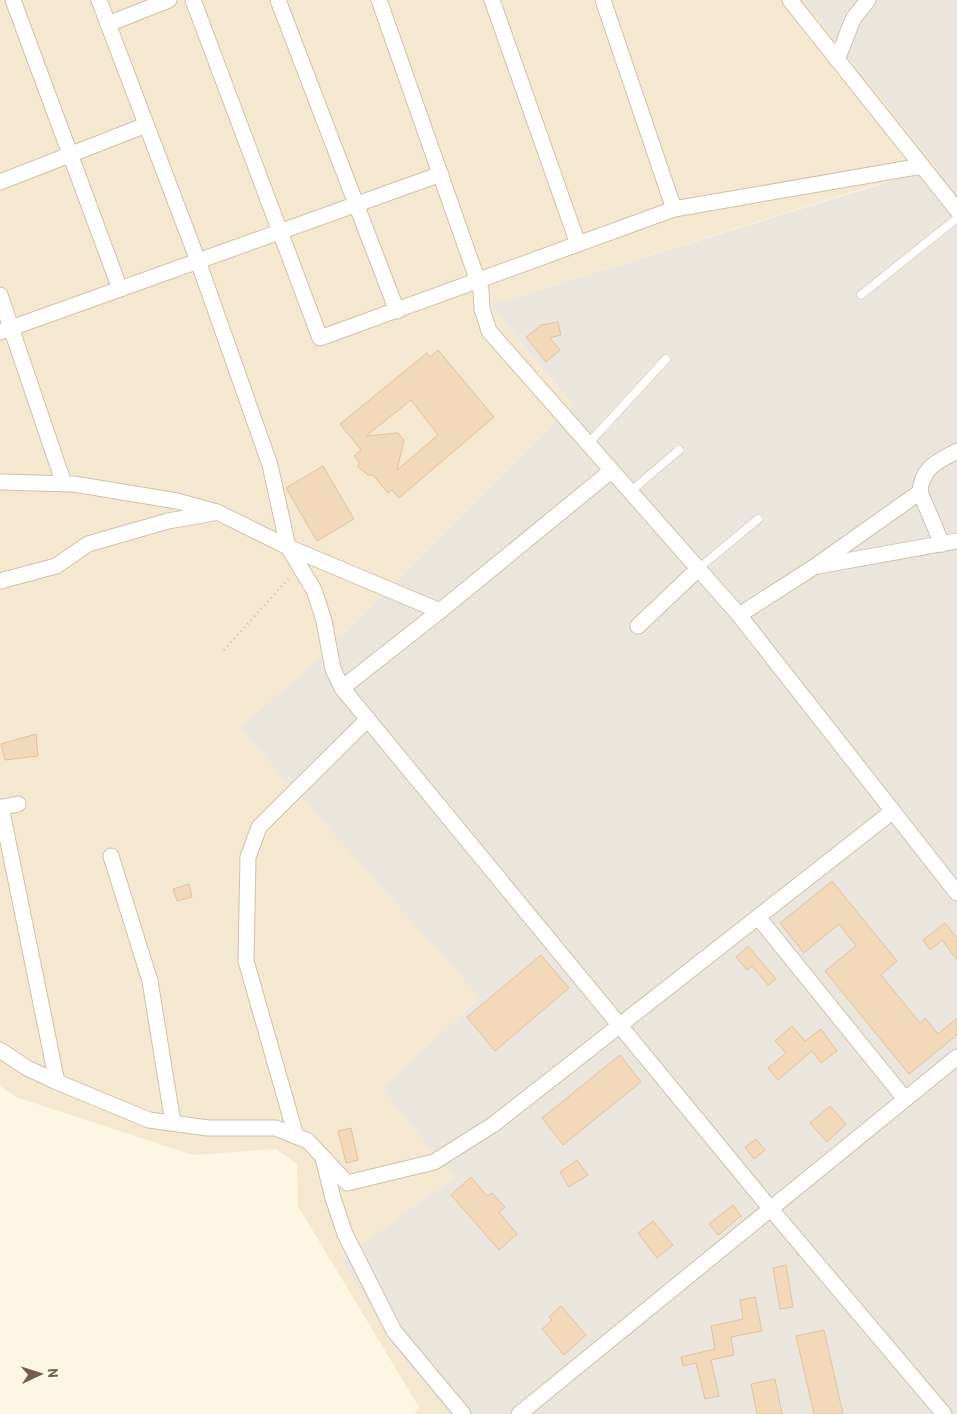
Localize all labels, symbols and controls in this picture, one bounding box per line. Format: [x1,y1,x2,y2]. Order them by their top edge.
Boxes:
north arrow [15,1349,65,1399]
text: N [45,1368,62,1378]

